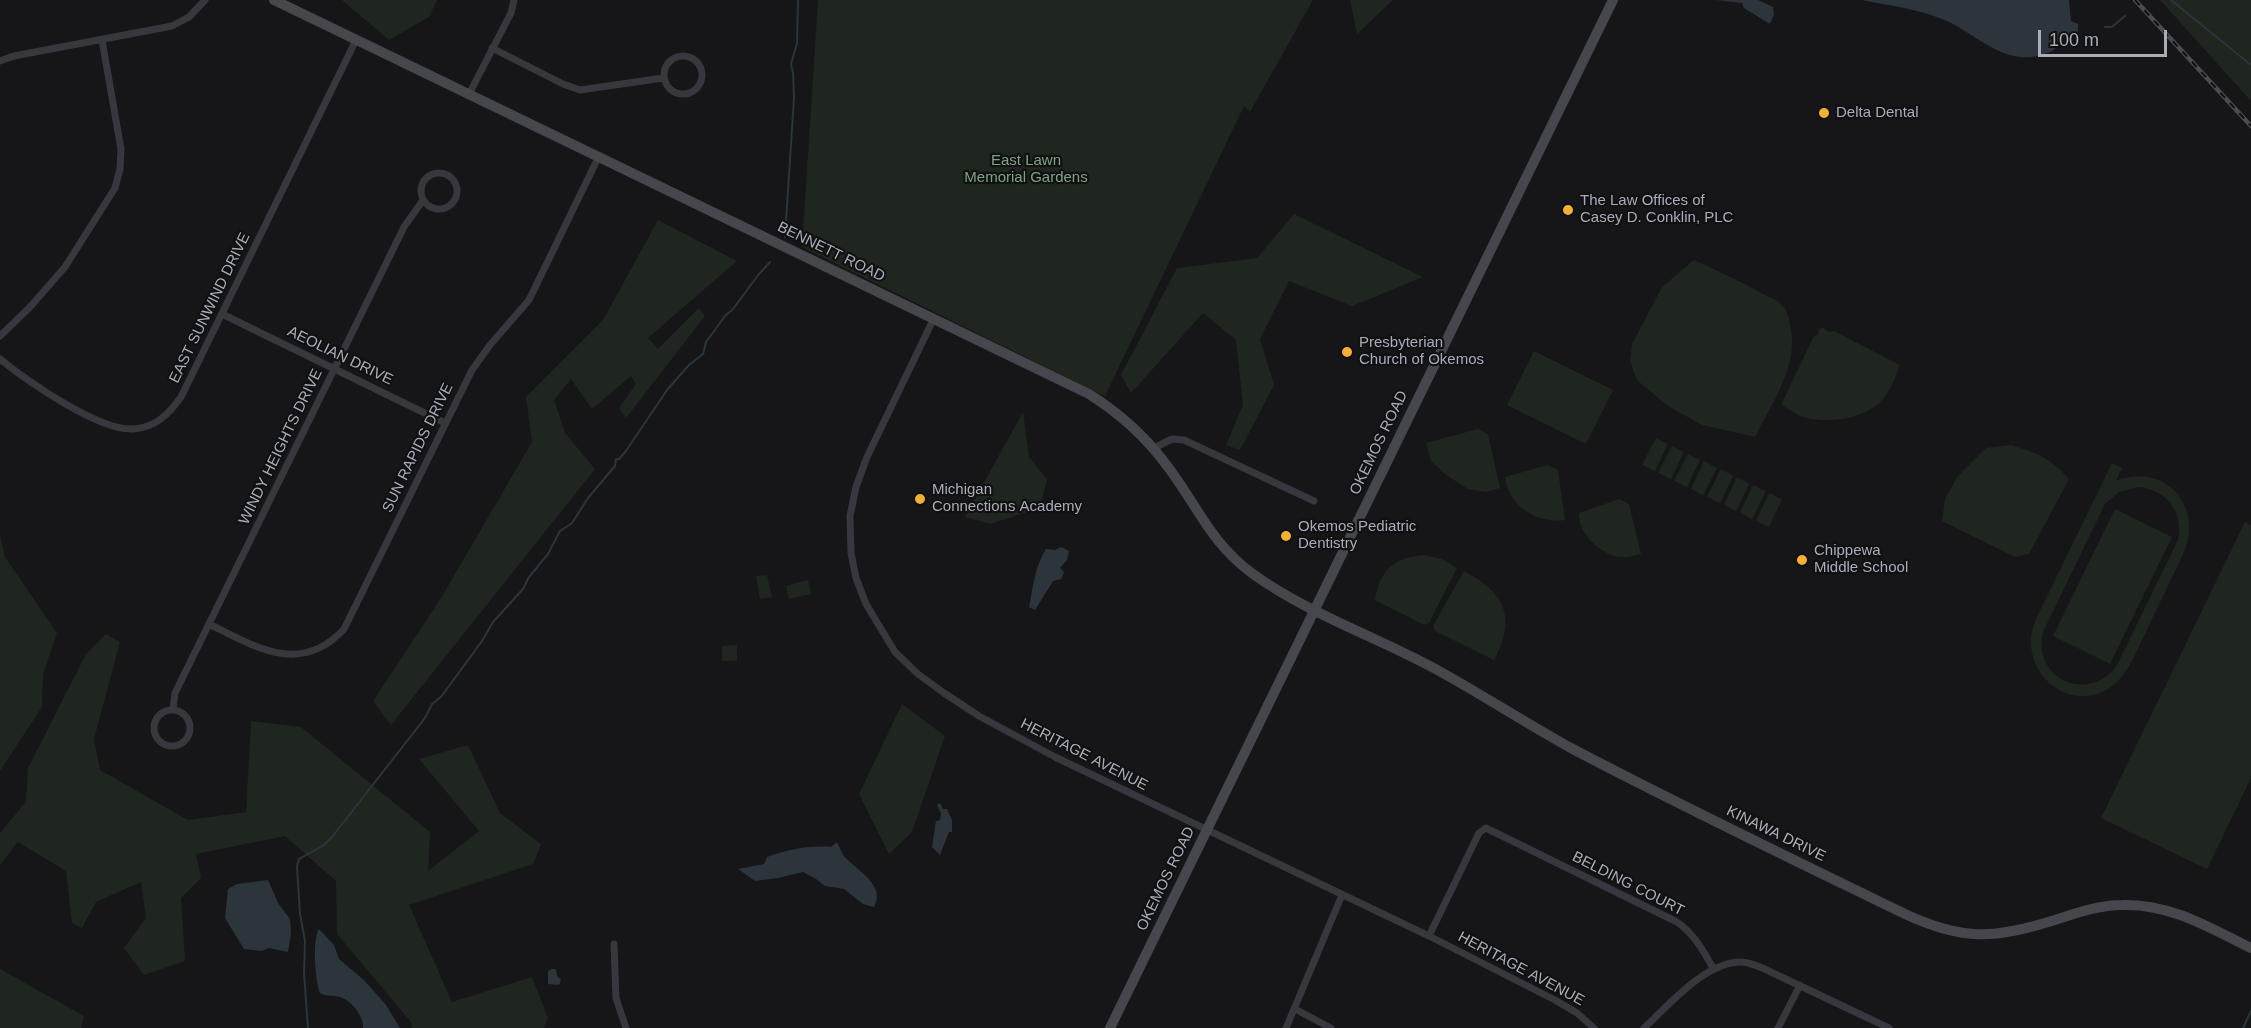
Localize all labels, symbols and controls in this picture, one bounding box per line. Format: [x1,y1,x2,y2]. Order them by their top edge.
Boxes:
scale bar [2041,18,2170,56]
text: 100 m [2049,30,2099,50]
place label: Delta Dental [1836,104,1919,122]
marker: Delta Dental [1817,106,1831,120]
park label: East Lawn Memorial Gardens [964,152,1088,187]
place label: The Law Offices of Casey D. Conklin, PLC [1580,192,1733,227]
marker: The Law Offices of Casey D. Conklin, PLC [1561,203,1575,217]
street label: BENNETT ROAD [774,218,888,286]
street label: EAST SUNWIND DRIVE [166,230,254,386]
street label: AEOLIAN DRIVE [284,323,396,389]
place label: Presbyterian Church of Okemos [1359,334,1484,369]
marker: Presbyterian Church of Okemos [1340,345,1354,359]
street label: WINDY HEIGHTS DRIVE [235,366,327,528]
street label: SUN RAPIDS DRIVE [379,380,457,516]
street label: OKEMOS ROAD [1346,388,1412,498]
place label: Michigan Connections Academy [932,481,1082,516]
marker: Michigan Connections Academy [913,492,927,506]
place label: Okemos Pediatric Dentistry [1298,518,1416,553]
marker: Okemos Pediatric Dentistry [1279,529,1293,543]
place label: Chippewa Middle School [1814,542,1908,577]
marker: Chippewa Middle School [1795,553,1809,567]
street label: HERITAGE AVENUE [1017,715,1151,795]
street label: KINAWA DRIVE [1723,802,1829,866]
street label: OKEMOS ROAD [1133,824,1199,934]
street label: BELDING COURT [1569,848,1687,920]
street label: HERITAGE AVENUE [1455,928,1587,1010]

